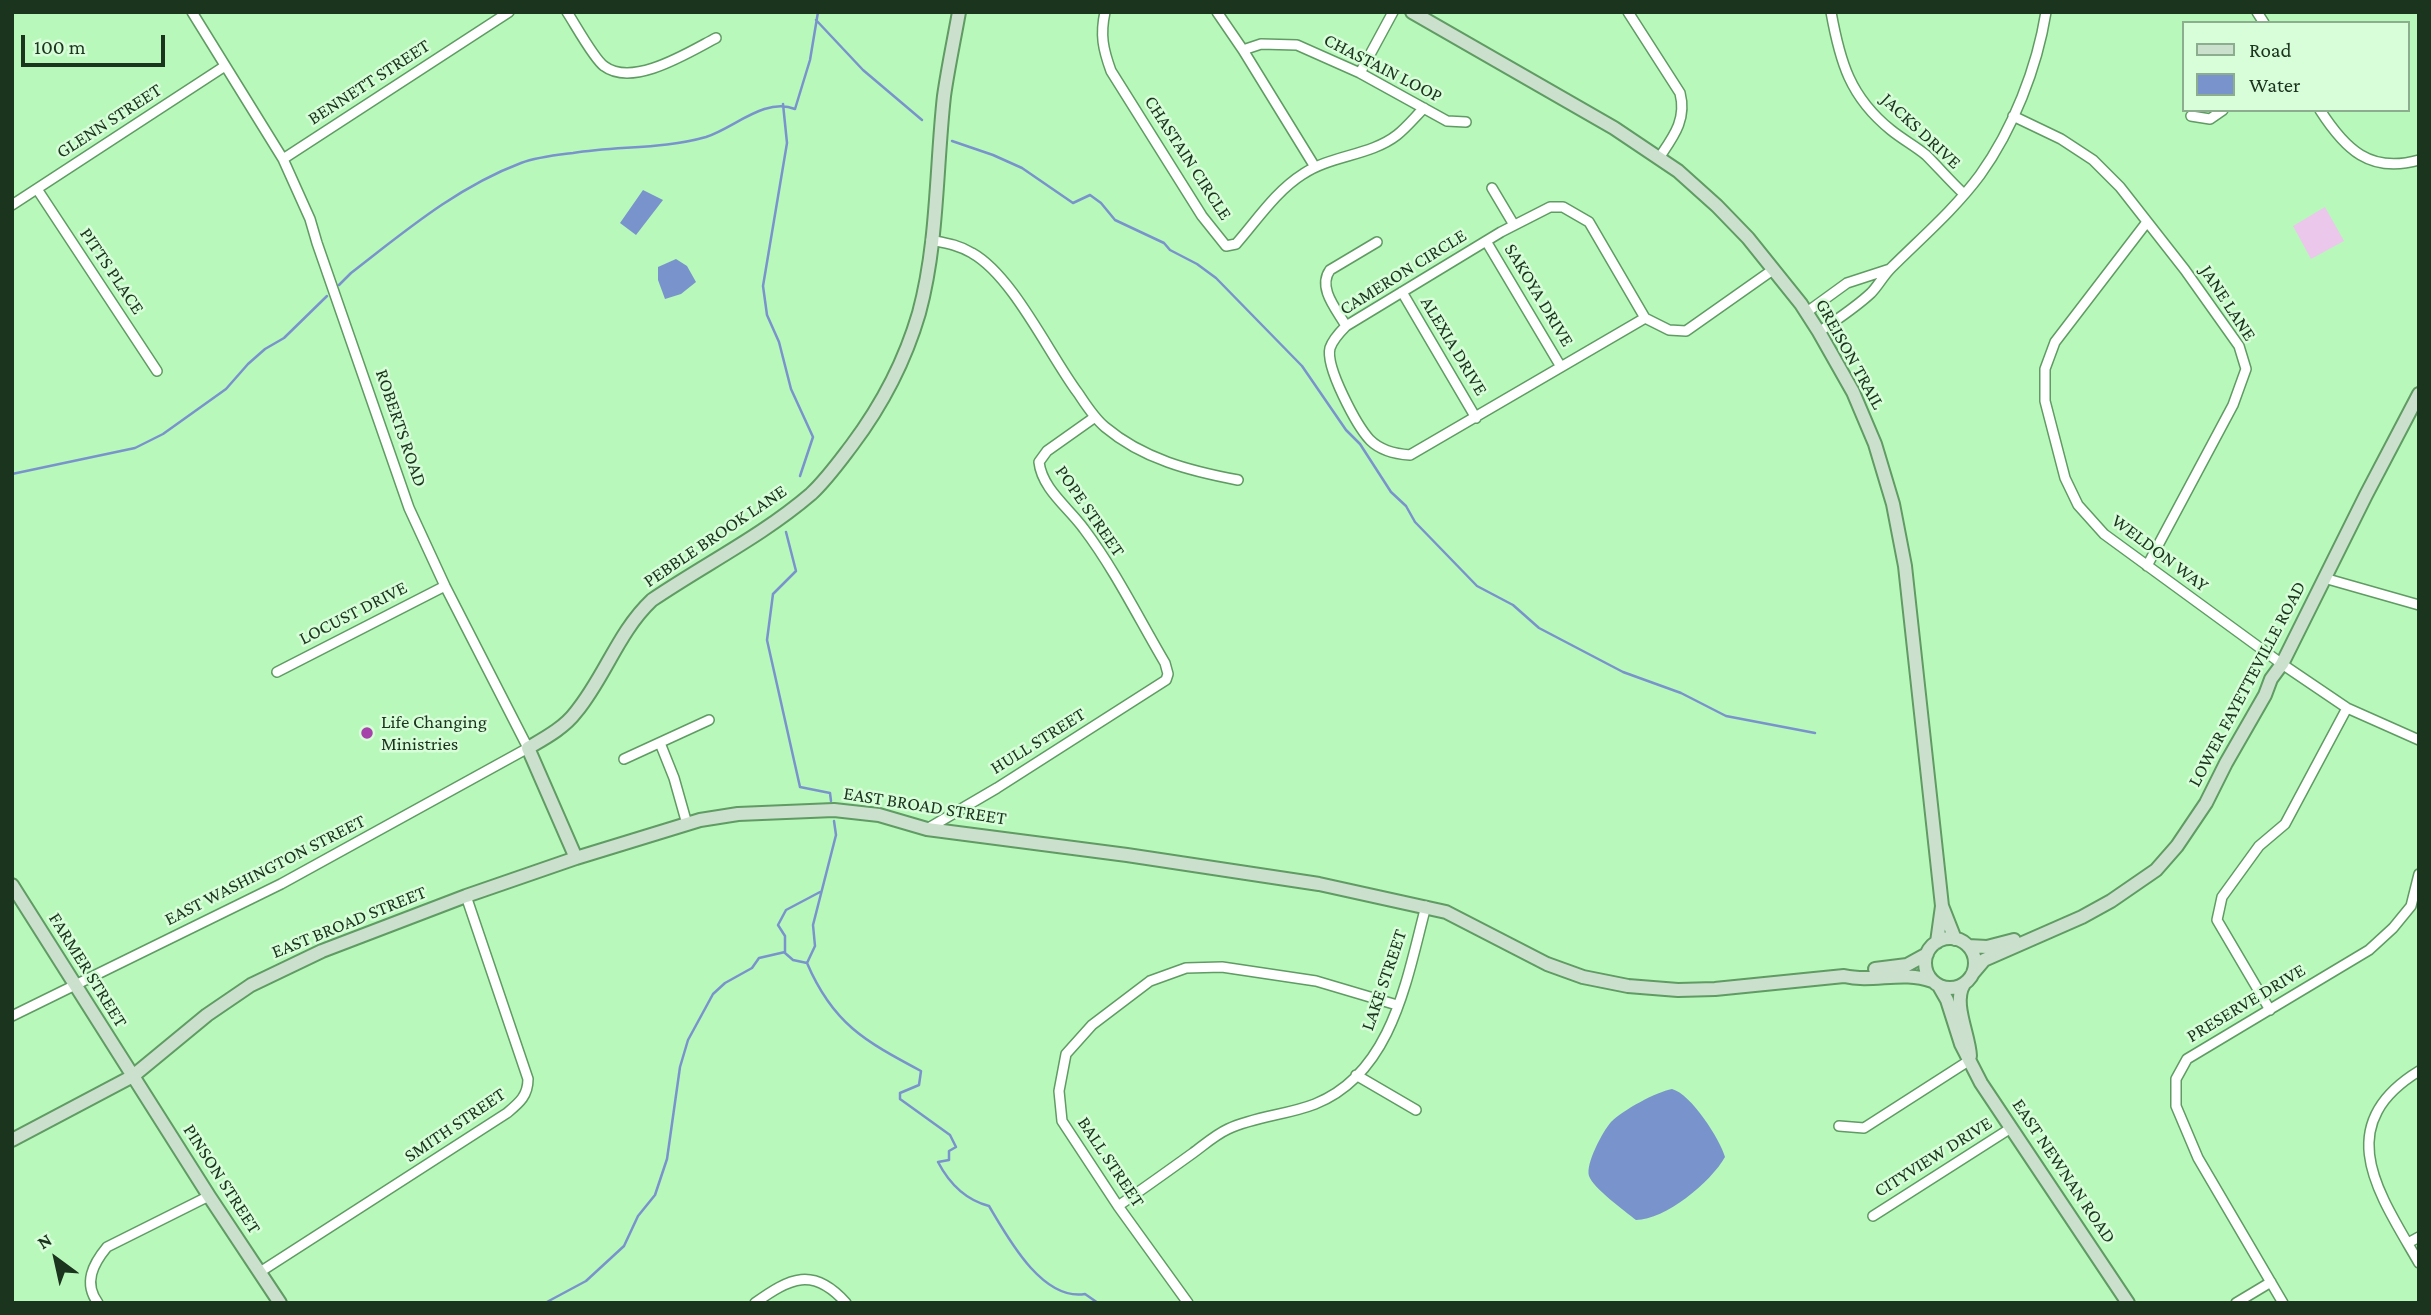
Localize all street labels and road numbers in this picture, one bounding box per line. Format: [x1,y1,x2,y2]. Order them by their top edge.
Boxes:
street label: CHASTAIN LOOP [1320,28,1446,108]
street label: BENNETT STREET [304,34,434,130]
street label: GLENN STREET [52,78,166,164]
street label: JACKS DRIVE [1876,88,1966,174]
street label: CHASTAIN CIRCLE [1139,91,1237,225]
street label: PITTS PLACE [75,223,149,319]
street label: CAMERON CIRCLE [1335,224,1471,320]
street label: SAKOYA DRIVE [1499,239,1579,351]
street label: JANE LANE [2195,261,2261,345]
street label: ALEXIA DRIVE [1416,292,1492,400]
street label: GREISON TRAIL [1810,295,1890,413]
street label: ROBERTS ROAD [370,366,432,490]
street label: POPE STREET [1050,461,1130,561]
street label: PEBBLE BROOK LANE [639,480,791,592]
street label: WELDON WAY [2107,509,2213,597]
street label: LOCUST DRIVE [295,576,411,650]
street label: LOWER FAYETTEVILLE ROAD [2183,577,2311,791]
street label: HULL STREET [986,703,1090,779]
street label: EAST BROAD STREET [842,782,1008,830]
street label: EAST WASHINGTON STREET [161,809,369,931]
street label: EAST BROAD STREET [268,881,430,963]
street label: FARMER STREET [44,908,132,1032]
street label: LAKE STREET [1356,926,1412,1034]
street label: PRESERVE DRIVE [2182,959,2310,1047]
street label: SMITH STREET [400,1083,510,1167]
street label: EAST NEWNAN ROAD [2007,1094,2121,1248]
street label: BALL STREET [1072,1112,1150,1212]
street label: CITYVIEW DRIVE [1870,1112,1996,1202]
street label: PINSON STREET [178,1120,266,1238]

